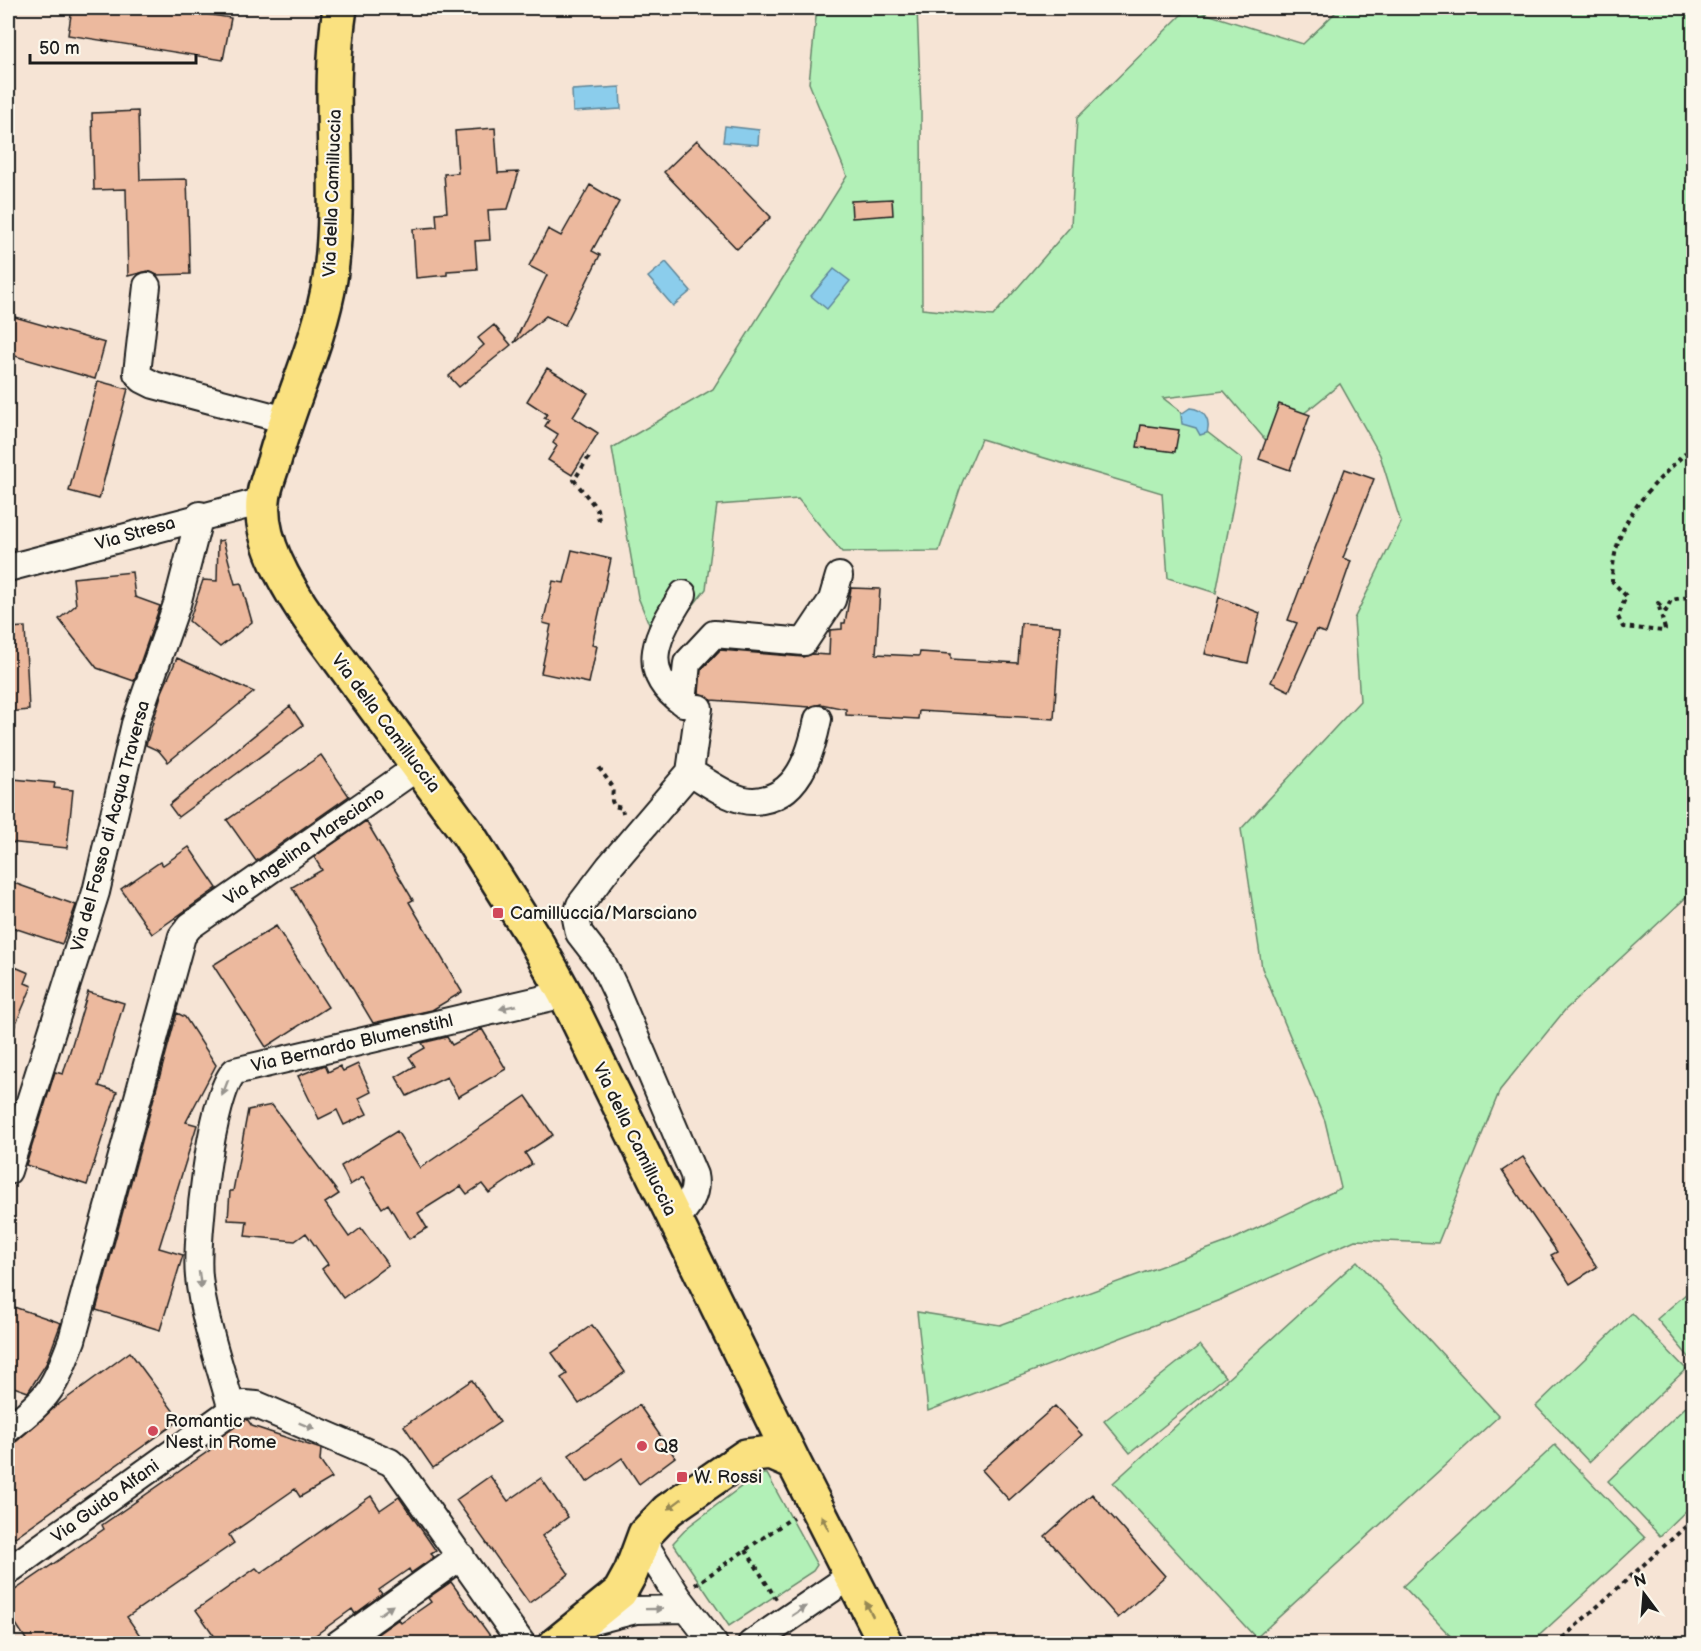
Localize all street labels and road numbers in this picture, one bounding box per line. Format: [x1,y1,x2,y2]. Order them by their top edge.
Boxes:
street label: Via della Camilluccia [319,109,346,277]
street label: Via Stresa [93,512,178,555]
street label: Via della Camilluccia [327,650,445,797]
street label: Via del Fosso di Acqua Traversa [67,698,154,954]
street label: Via Angelina Marsciano [220,783,389,910]
street label: Via Bernardo Blumenstihl [249,1010,455,1077]
street label: Via della Camilluccia [588,1059,681,1219]
street label: Via Guido Alfani [47,1455,163,1548]

